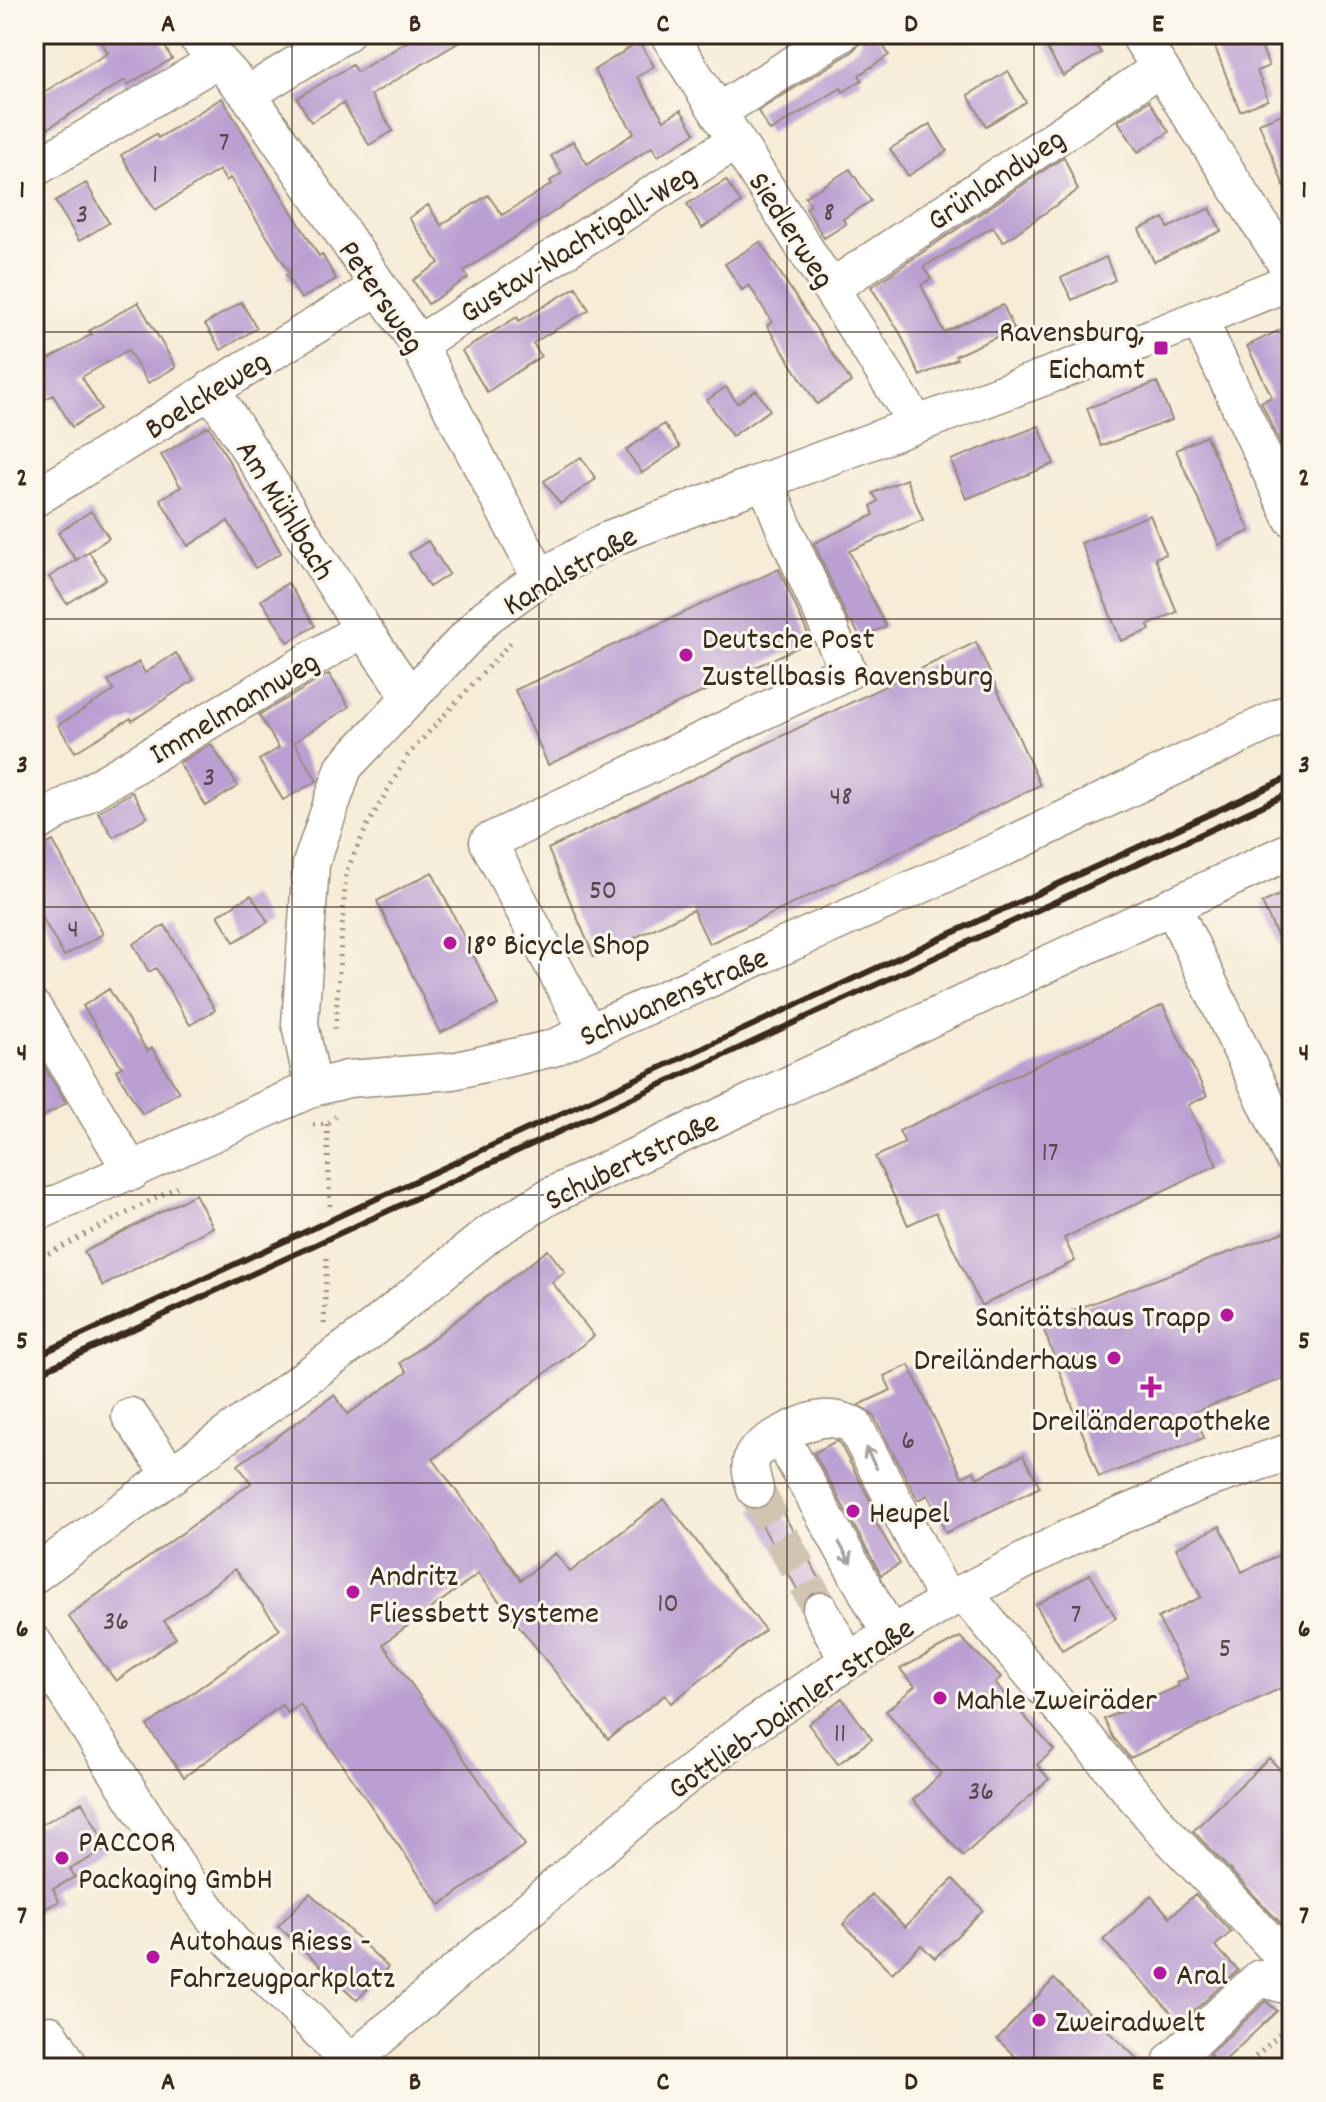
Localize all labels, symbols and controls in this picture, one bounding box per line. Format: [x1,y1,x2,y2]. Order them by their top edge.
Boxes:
text: A [161,7,175,44]
text: B [409,7,421,44]
text: C [657,7,670,44]
text: D [904,7,918,44]
text: E [1152,7,1164,44]
street label: Grünlandweg [920,119,1076,245]
house number: 7 [219,125,229,165]
street label: Gustav-Nachtigall-Weg [452,155,707,338]
house number: 1 [152,157,158,197]
street label: Siedlerweg [734,164,844,299]
text: 1 [19,173,25,210]
text: 1 [1301,173,1307,210]
house number: 8 [823,195,835,235]
house number: 3 [76,197,88,237]
street label: Petersweg [324,233,434,365]
place label: Ravensburg, Eichamt [999,312,1145,395]
marker: Ravensburg, Eichamt [1152,339,1170,357]
street label: Boelckeweg [137,341,280,454]
street label: Am Mühlbach [221,432,344,591]
text: 2 [16,461,28,498]
text: 2 [1298,461,1310,498]
street label: Kanalstraße [496,516,647,630]
place label: Deutsche Post Zustellbasis Ravensburg [702,619,993,702]
street label: Immelmannweg [142,641,329,779]
marker: Deutsche Post Zustellbasis Ravensburg [677,646,695,664]
text: 3 [16,748,28,785]
text: 3 [1298,748,1310,785]
house number: 3 [203,760,215,800]
house number: 48 [830,779,852,819]
house number: 50 [589,873,617,913]
house number: 4 [67,912,79,952]
place label: 18° Bicycle Shop [466,925,650,971]
marker: 18° Bicycle Shop [441,934,459,952]
street label: Schwanenstraße [573,937,777,1062]
text: 4 [17,1036,27,1073]
text: 4 [1299,1036,1309,1073]
street label: Schubertstraße [538,1102,728,1225]
house number: 17 [1042,1135,1058,1175]
place label: Sanitätshaus Trapp [975,1297,1211,1343]
marker: Sanitätshaus Trapp [1218,1306,1236,1324]
text: 5 [16,1324,28,1361]
text: 5 [1298,1324,1310,1361]
place label: Dreiländerhaus [913,1340,1098,1386]
marker: Dreiländerhaus [1105,1349,1123,1367]
marker: Dreiländerapotheke [1142,1378,1160,1396]
place label: Dreiländerapotheke [1031,1401,1271,1447]
house number: 6 [901,1423,915,1463]
one-way arrow [863,1446,879,1470]
place label: Heupel [869,1493,950,1539]
marker: Heupel [844,1502,862,1520]
one-way arrow [838,1540,853,1564]
place label: Andritz Fliessbett Systeme [369,1556,599,1639]
marker: Andritz Fliessbett Systeme [344,1583,362,1601]
house number: 10 [657,1586,679,1626]
house number: 7 [1071,1597,1081,1637]
house number: 36 [103,1604,129,1644]
street label: Gottlieb-Daimler-Straße [660,1608,926,1814]
text: 6 [16,1612,28,1649]
text: 6 [1298,1612,1310,1649]
house number: 5 [1219,1631,1231,1671]
place label: Mahle Zweiräder [956,1680,1157,1726]
marker: Mahle Zweiräder [931,1689,949,1707]
house number: 11 [834,1716,846,1756]
house number: 36 [968,1774,994,1814]
place label: PACCOR Packaging GmbH [78,1822,273,1905]
marker: PACCOR Packaging GmbH [53,1849,71,1867]
text: 7 [17,1899,27,1936]
text: 7 [1299,1899,1309,1936]
place label: Autohaus Riess - Fahrzeugparkplatz [169,1921,395,2004]
marker: Autohaus Riess - Fahrzeugparkplatz [144,1948,162,1966]
place label: Aral [1176,1955,1228,2001]
marker: Aral [1151,1964,1169,1982]
place label: Zweiradwelt [1055,2002,1206,2048]
marker: Zweiradwelt [1030,2011,1048,2029]
text: A [161,2065,175,2102]
text: B [409,2065,421,2102]
text: C [657,2065,670,2102]
text: D [904,2065,918,2102]
text: E [1152,2065,1164,2102]

